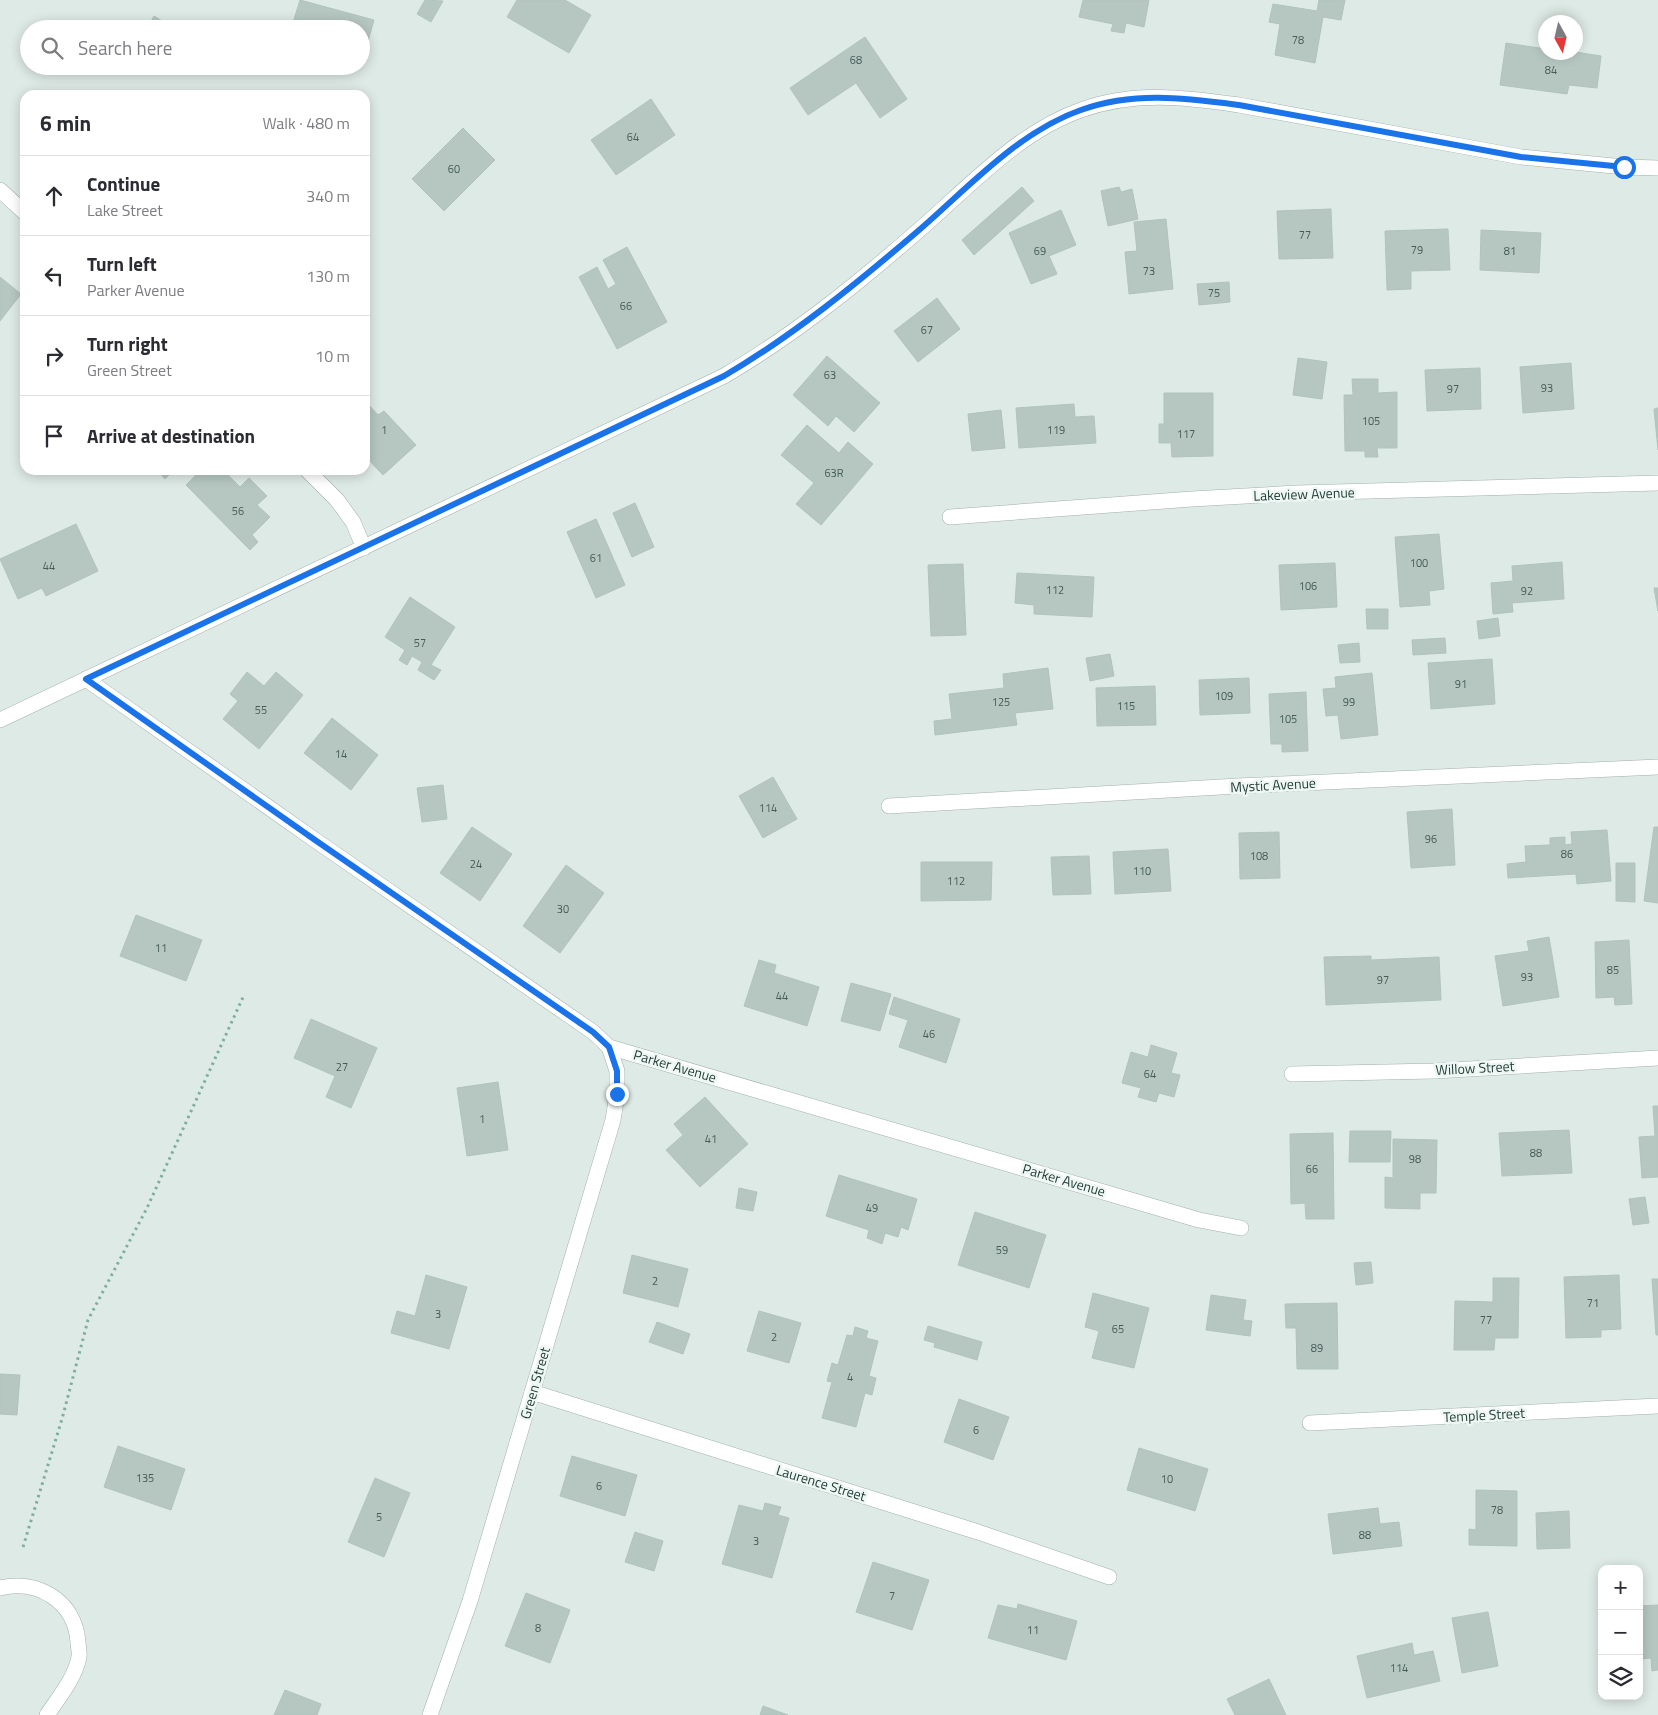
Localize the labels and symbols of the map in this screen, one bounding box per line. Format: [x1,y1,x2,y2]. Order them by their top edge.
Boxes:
north arrow [1538,15,1583,60]
house number: 78 [1292,32,1304,48]
house number: 68 [850,52,862,68]
house number: 84 [1545,62,1557,78]
house number: 64 [627,129,639,145]
route start [1613,156,1636,179]
house number: 60 [448,161,460,177]
house number: 77 [1299,227,1311,243]
house number: 79 [1411,242,1423,258]
house number: 69 [1034,243,1046,259]
house number: 81 [1504,243,1516,259]
house number: 73 [1143,263,1155,279]
house number: 75 [1208,285,1220,301]
house number: 66 [620,298,632,314]
house number: 67 [921,322,933,338]
house number: 63 [824,367,836,383]
house number: 93 [1541,380,1553,396]
house number: 97 [1447,381,1459,397]
house number: 105 [1362,413,1380,429]
house number: 1 [381,422,387,438]
house number: 119 [1047,422,1065,438]
house number: 117 [1177,426,1195,442]
house number: 63R [824,465,844,481]
street label: Lakeview Avenue [1253,481,1355,506]
house number: 56 [232,503,244,519]
house number: 61 [590,550,602,566]
house number: 100 [1410,555,1428,571]
house number: 44 [43,558,55,574]
house number: 106 [1299,578,1317,594]
house number: 112 [1046,582,1064,598]
house number: 92 [1521,583,1533,599]
house number: 57 [414,635,426,651]
house number: 91 [1455,676,1467,692]
house number: 109 [1215,688,1233,704]
house number: 125 [992,694,1010,710]
house number: 99 [1343,694,1355,710]
house number: 115 [1117,698,1135,714]
house number: 55 [255,702,267,718]
house number: 105 [1279,711,1297,727]
house number: 14 [335,746,347,762]
street label: Mystic Avenue [1230,772,1316,797]
house number: 114 [759,800,777,816]
house number: 96 [1425,831,1437,847]
house number: 86 [1561,846,1573,862]
house number: 108 [1250,848,1268,864]
house number: 24 [470,856,482,872]
house number: 110 [1133,863,1151,879]
house number: 112 [947,873,965,889]
house number: 30 [557,901,569,917]
house number: 11 [155,940,167,956]
house number: 85 [1607,962,1619,978]
house number: 93 [1521,969,1533,985]
house number: 97 [1377,972,1389,988]
house number: 44 [776,988,788,1004]
house number: 46 [923,1026,935,1042]
street label: Parker Avenue [631,1044,719,1087]
street label: Willow Street [1435,1055,1515,1080]
house number: 27 [336,1059,348,1075]
house number: 64 [1144,1066,1156,1082]
route end [606,1083,629,1106]
house number: 1 [479,1111,485,1127]
house number: 41 [705,1131,717,1147]
house number: 88 [1530,1145,1542,1161]
house number: 98 [1409,1151,1421,1167]
street label: Parker Avenue [1020,1158,1108,1201]
house number: 66 [1306,1161,1318,1177]
house number: 49 [866,1200,878,1216]
house number: 59 [996,1242,1008,1258]
house number: 2 [652,1273,658,1289]
house number: 71 [1587,1295,1599,1311]
house number: 3 [435,1306,441,1322]
house number: 77 [1480,1312,1492,1328]
house number: 65 [1112,1321,1124,1337]
house number: 2 [771,1329,777,1345]
house number: 89 [1311,1340,1323,1356]
street label: Green Street [514,1344,555,1421]
house number: 4 [847,1369,853,1385]
street label: Temple Street [1443,1402,1525,1427]
house number: 6 [973,1422,979,1438]
street label: Laurence Street [774,1459,869,1506]
house number: 135 [136,1470,154,1486]
house number: 10 [1161,1471,1173,1487]
house number: 6 [596,1478,602,1494]
house number: 78 [1491,1502,1503,1518]
house number: 5 [376,1509,382,1525]
house number: 88 [1359,1527,1371,1543]
house number: 3 [753,1533,759,1549]
house number: 7 [889,1588,895,1604]
house number: 8 [535,1620,541,1636]
house number: 11 [1027,1622,1039,1638]
house number: 114 [1390,1660,1408,1676]

